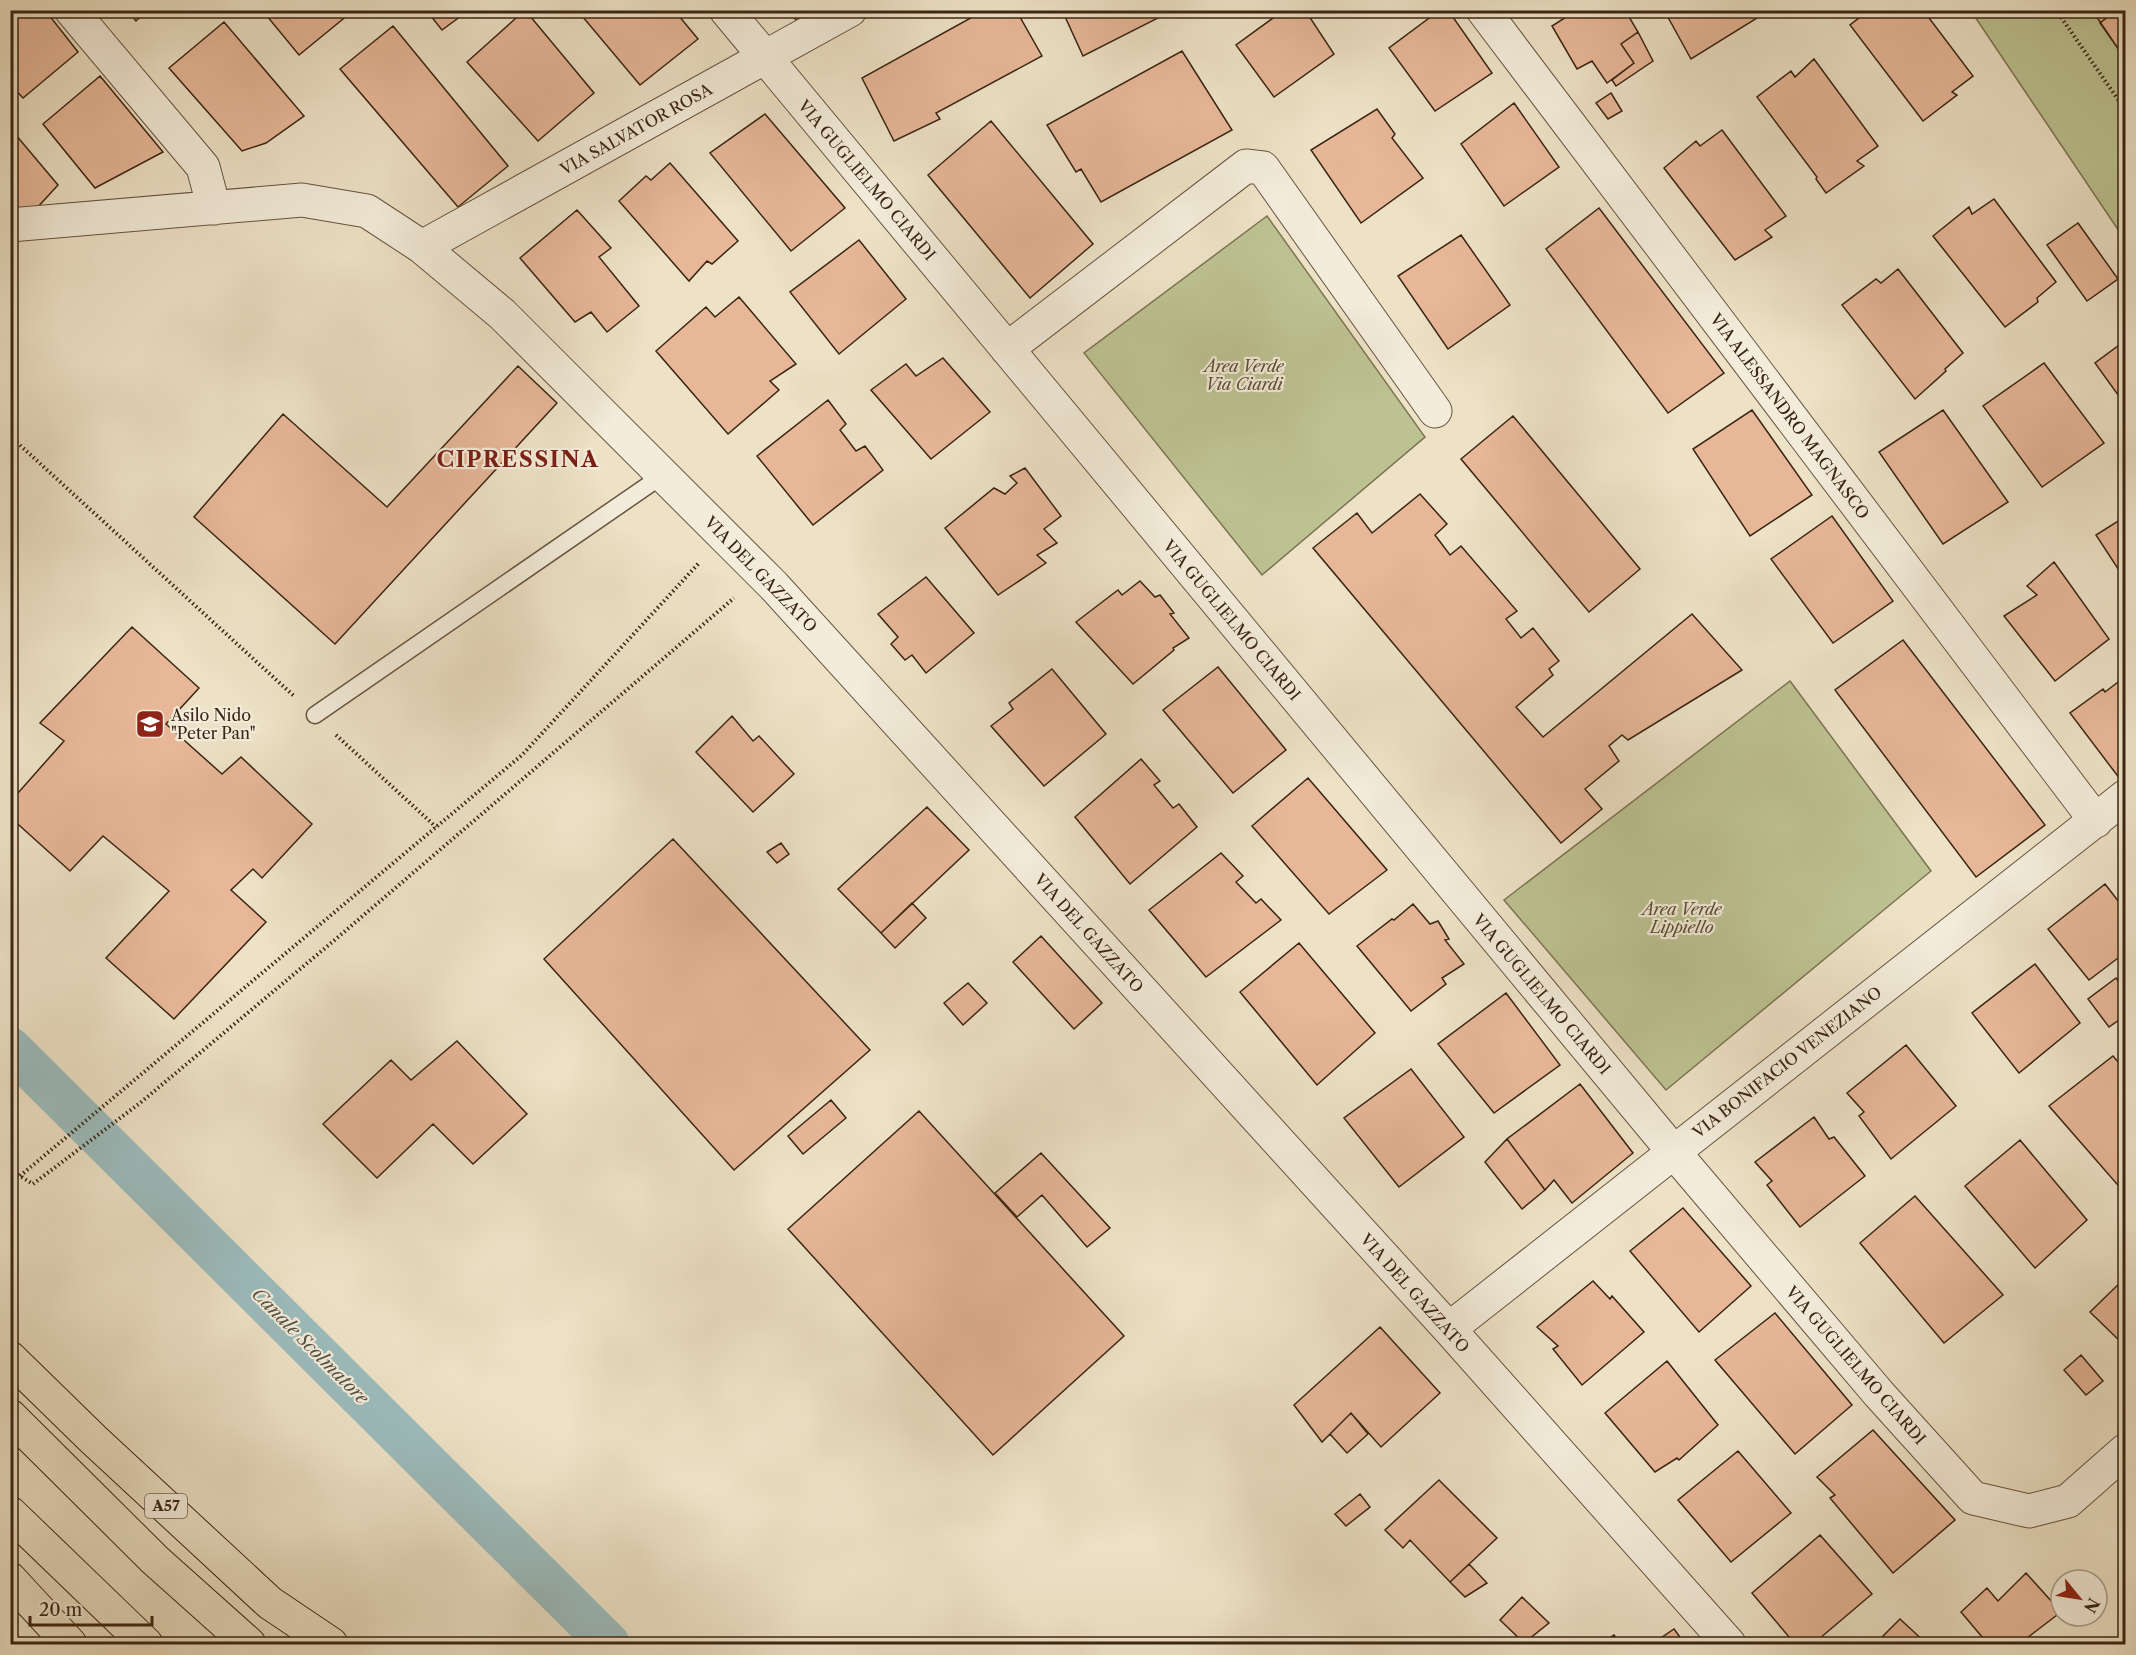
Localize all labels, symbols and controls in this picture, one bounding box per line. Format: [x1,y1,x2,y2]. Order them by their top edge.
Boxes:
street label: VIA SALVATOR ROSA [556,78,717,180]
street label: VIA GUGLIELMO CIARDI [793,95,940,264]
street label: VIA ALESSANDRO MAGNASCO [1706,308,1874,523]
park label: Area Verde Via Ciardi [1201,356,1285,394]
district label: CIPRESSINA [436,446,600,473]
street label: VIA DEL GAZZATO [700,511,821,636]
street label: VIA GUGLIELMO CIARDI [1158,535,1305,704]
place label: Asilo Nido "Peter Pan" [170,705,256,743]
school or university icon: Asilo Nido "Peter Pan" [134,708,166,740]
street label: VIA DEL GAZZATO [1030,869,1148,997]
park label: Area Verde Lippiello [1639,899,1723,937]
street label: VIA GUGLIELMO CIARDI [1468,909,1615,1078]
street label: VIA BONIFACIO VENEZIANO [1688,982,1886,1143]
street label: VIA DEL GAZZATO [1356,1229,1474,1357]
street label: VIA GUGLIELMO CIARDI [1781,1281,1930,1448]
water label: Canale Scolmatore [247,1283,374,1410]
road number: A57 [145,1494,187,1518]
north arrow [2049,1568,2109,1628]
scale bar [30,1589,152,1627]
text: N [2080,1594,2104,1617]
text: 20 m [39,1599,83,1621]

